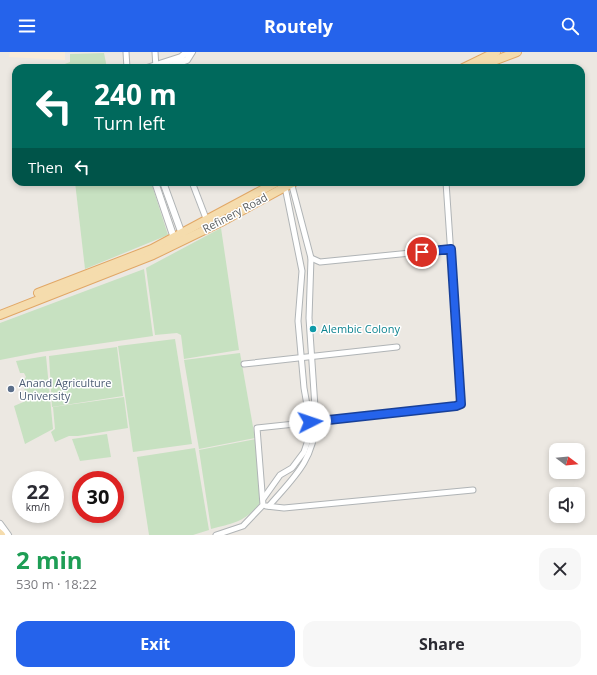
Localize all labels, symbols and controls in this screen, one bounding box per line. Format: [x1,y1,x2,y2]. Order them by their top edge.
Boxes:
text: Routely [264,14,333,38]
icon: menu [16,15,38,37]
icon: search [559,15,581,37]
text: 240 m [94,75,177,113]
icon: left [28,80,80,132]
text: Turn left [94,111,165,135]
icon: left [71,156,93,178]
text: Then [28,157,63,177]
street label: Refinery Road [200,189,270,236]
pin [405,235,439,269]
icon: arrive [411,241,433,263]
place label: Alembic Colony [321,321,400,336]
marker: Alembic Colony [308,324,318,334]
place label: Anand Agriculture University [19,375,111,403]
marker: Anand Agriculture University [6,384,16,394]
position arrow [289,401,331,443]
north arrow [549,443,585,479]
map controls [549,443,585,523]
speed limit sign: 30 [72,471,124,523]
text: 22 [27,478,49,505]
button: sound [549,487,585,523]
text: km/h [26,500,50,514]
text: 2 min [16,543,83,576]
button: close [539,548,581,590]
text: 530 m · 18:22 [16,575,97,593]
button: Exit [16,621,295,667]
button: Share [303,621,581,667]

